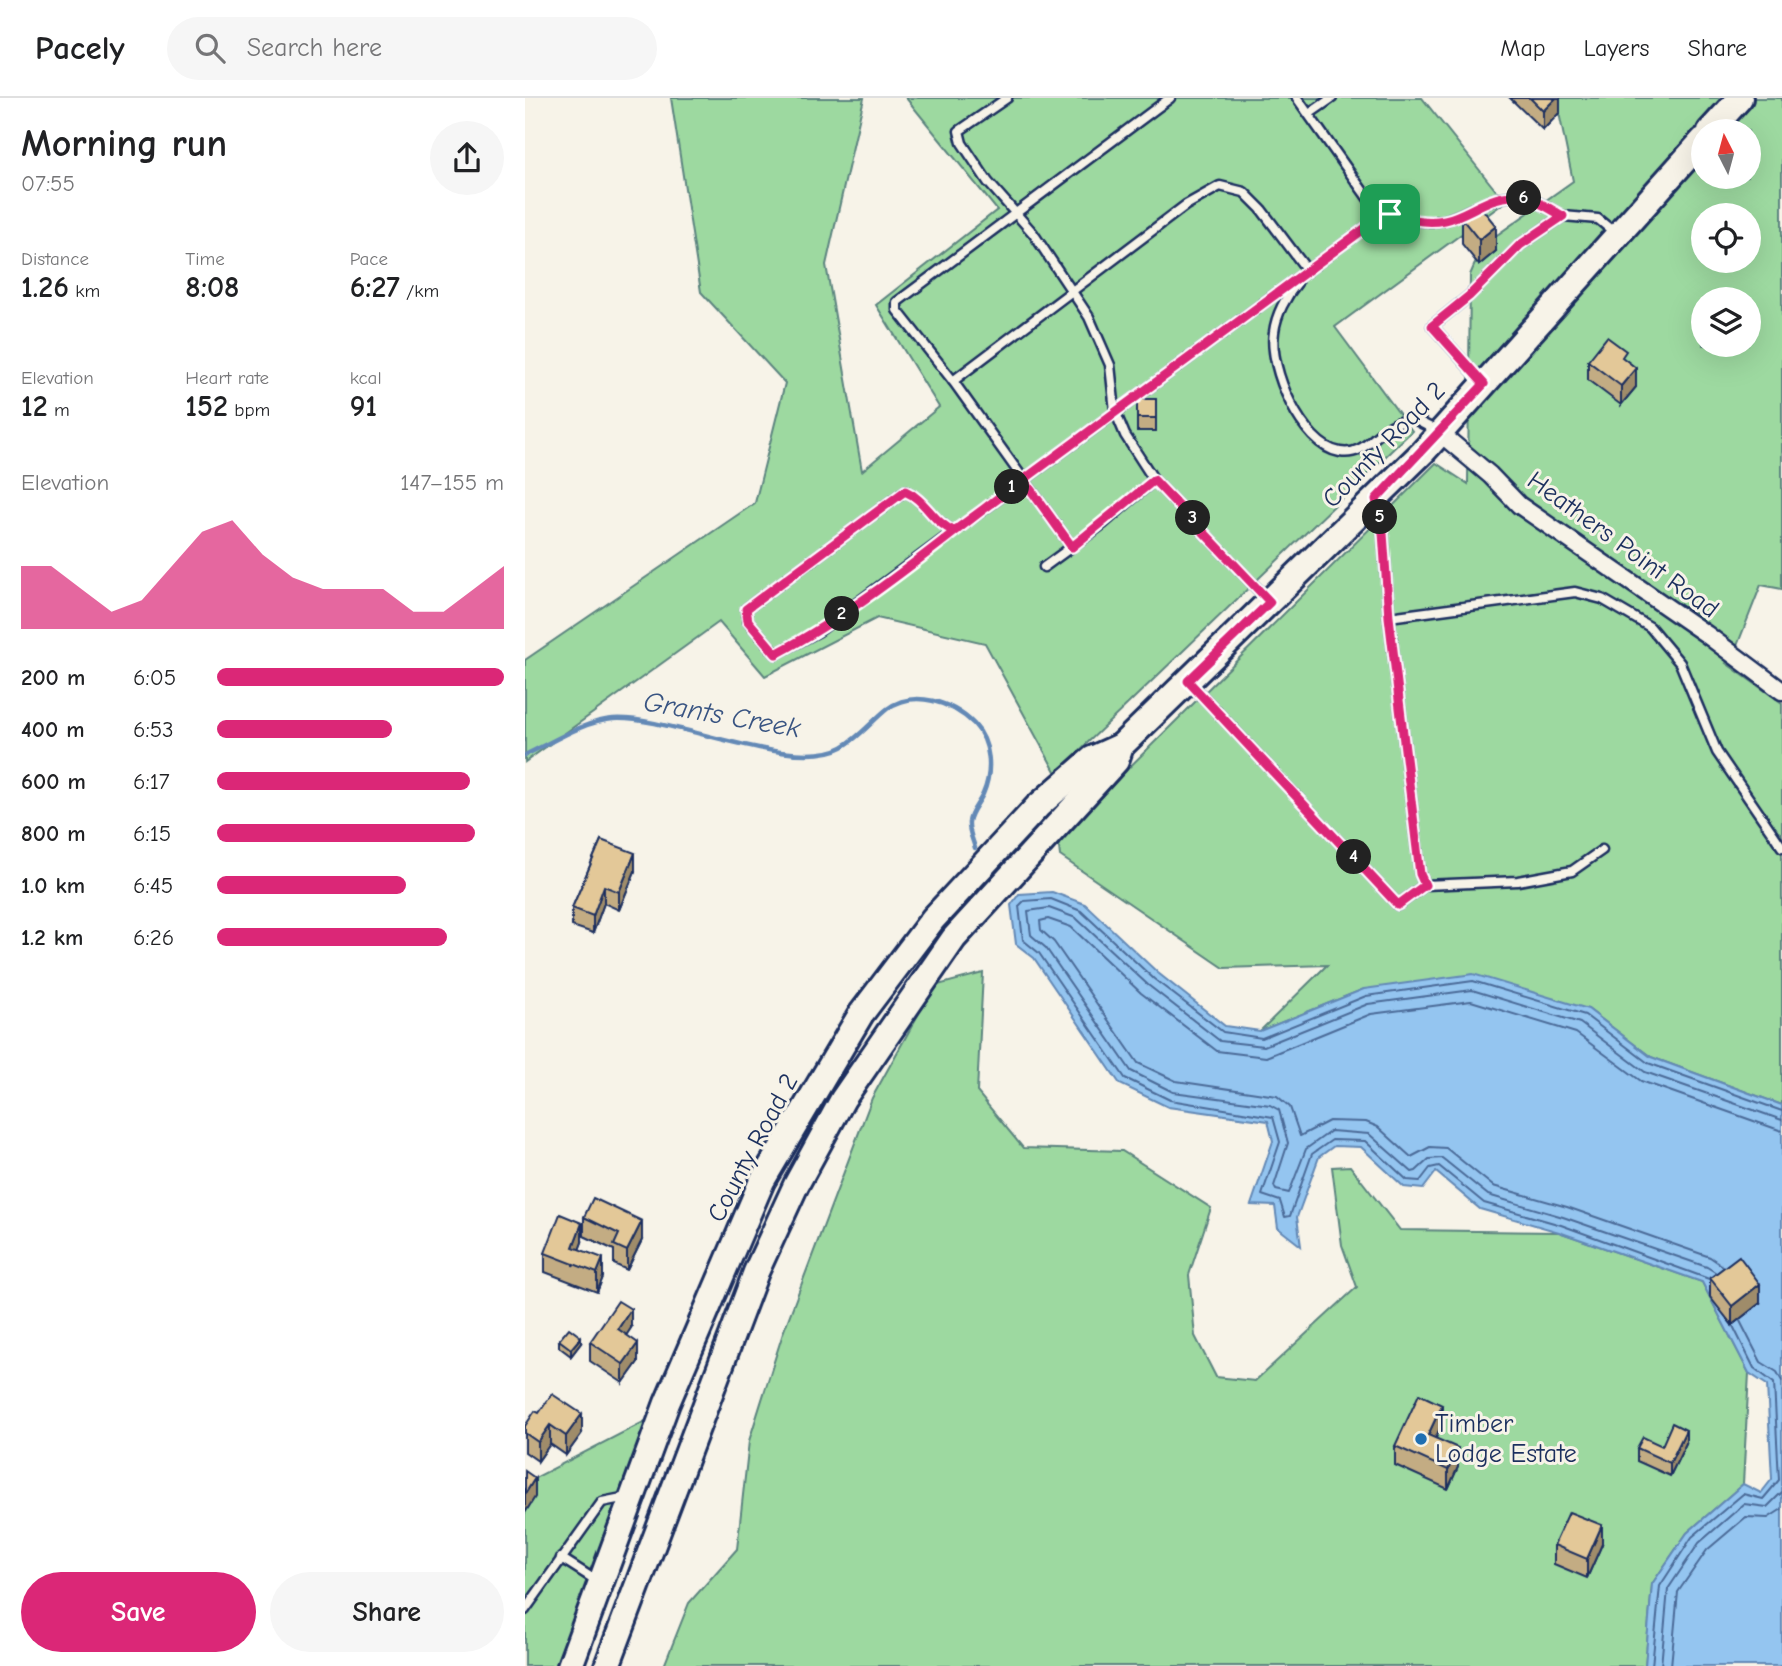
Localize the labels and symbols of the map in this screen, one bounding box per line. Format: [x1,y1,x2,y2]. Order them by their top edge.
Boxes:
north arrow [1691,119,1761,189]
pin: 6 [1507,180,1541,216]
pin [1360,184,1420,244]
street label: County Road 2 [1316,376,1452,514]
street label: Heathers Point Road [1521,465,1725,625]
pin: 1 [995,470,1029,504]
pin: 3 [1175,500,1211,536]
pin: 5 [1363,500,1397,534]
pin: 2 [825,596,859,632]
water label: Grants Creek [641,685,803,745]
pin: 4 [1337,840,1371,874]
street label: County Road 2 [701,1069,805,1227]
place label: Timber Lodge Estate [1435,1409,1577,1469]
marker: Timber Lodge Estate [1413,1431,1429,1447]

